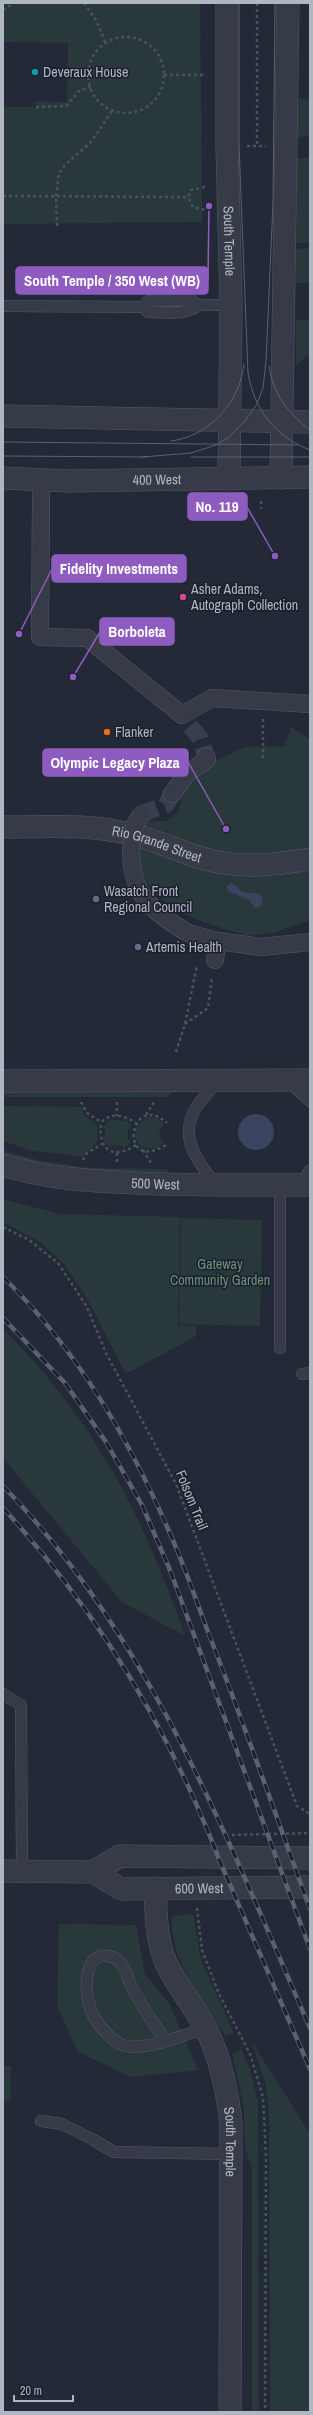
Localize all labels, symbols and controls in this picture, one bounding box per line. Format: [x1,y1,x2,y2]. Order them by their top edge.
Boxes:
place label: Deveraux House [43,63,129,81]
marker: Deveraux House [30,67,40,77]
street label: South Temple [220,206,239,276]
callout: South Temple / 350 West (WB) [16,267,208,294]
text: South Temple / 350 West (WB) [24,270,200,291]
street label: 400 West [133,470,181,489]
callout: No. 119 [188,493,247,520]
text: No. 119 [195,496,239,517]
callout: Fidelity Investments [52,555,186,582]
text: Fidelity Investments [60,558,178,579]
place label: Asher Adams, Autograph Collection [190,580,298,614]
marker: Asher Adams, Autograph Collection [178,592,188,602]
callout: Borboleta [100,618,174,645]
text: Borboleta [108,621,166,642]
place label: Flanker [115,723,153,741]
marker: Flanker [102,727,112,737]
callout: Olympic Legacy Plaza [43,749,188,776]
text: Olympic Legacy Plaza [50,752,180,773]
street label: Rio Grande Street [111,821,204,866]
place label: Wasatch Front Regional Council [104,882,192,916]
marker: Wasatch Front Regional Council [91,894,101,904]
place label: Artemis Health [145,938,222,956]
marker: Artemis Health [133,942,143,952]
street label: 500 West [131,1174,180,1194]
park label: Gateway Community Garden [170,1255,270,1289]
street label: Folsom Trail [172,1468,212,1532]
street label: 600 West [175,1879,224,1897]
street label: South Temple [220,2106,240,2177]
scale bar [14,2377,73,2403]
text: 20 m [20,2383,42,2399]

